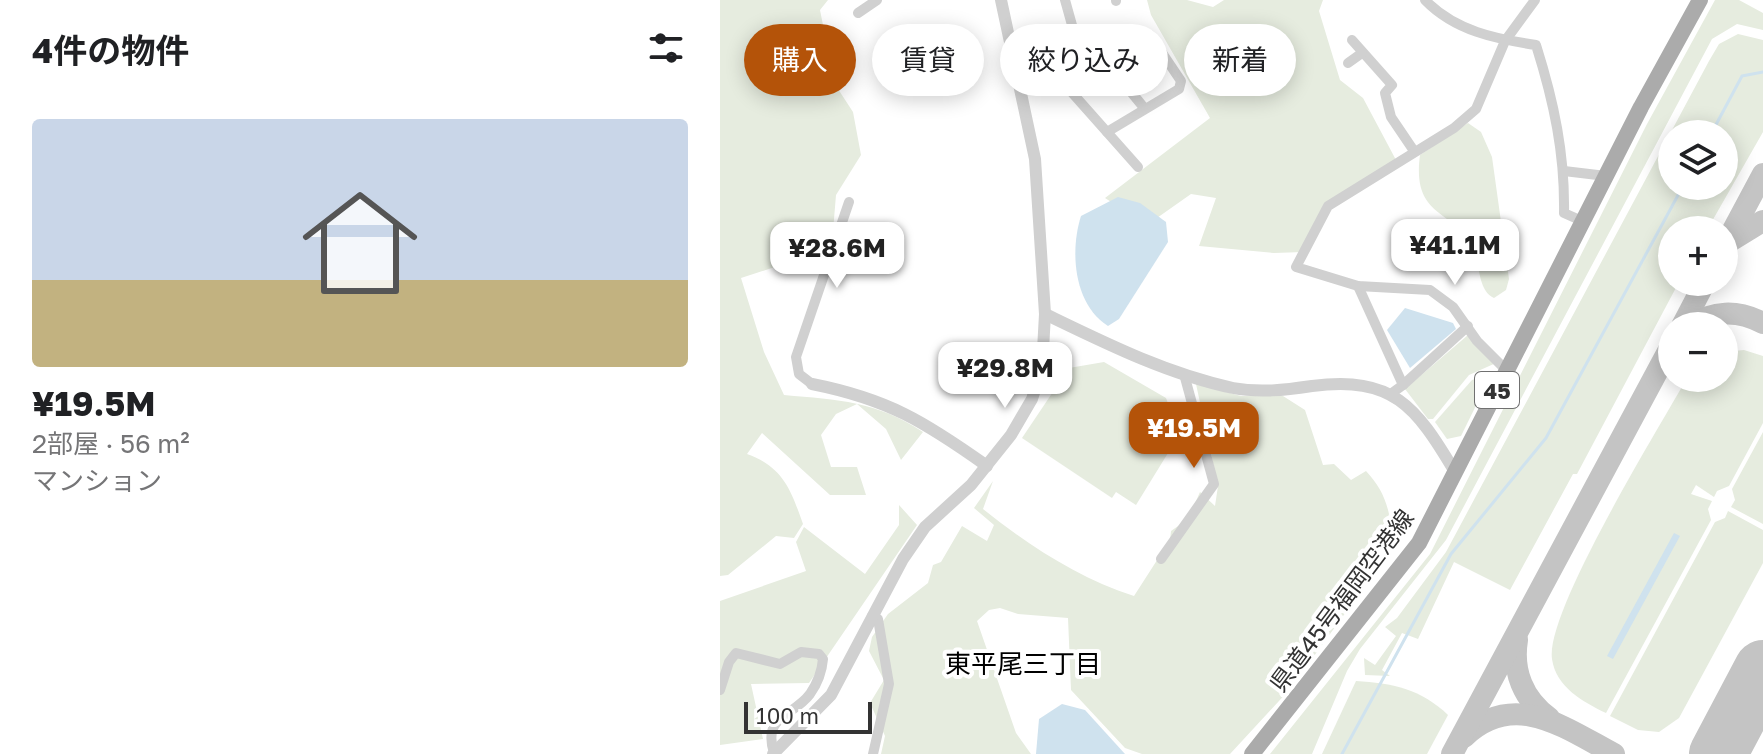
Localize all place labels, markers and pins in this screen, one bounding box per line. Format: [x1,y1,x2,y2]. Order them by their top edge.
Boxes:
pin: ¥41.1M [1390,219,1520,287]
pin: ¥28.6M [772,222,902,290]
pin: ¥29.8M [940,342,1070,410]
pin: ¥19.5M [1129,402,1259,470]

